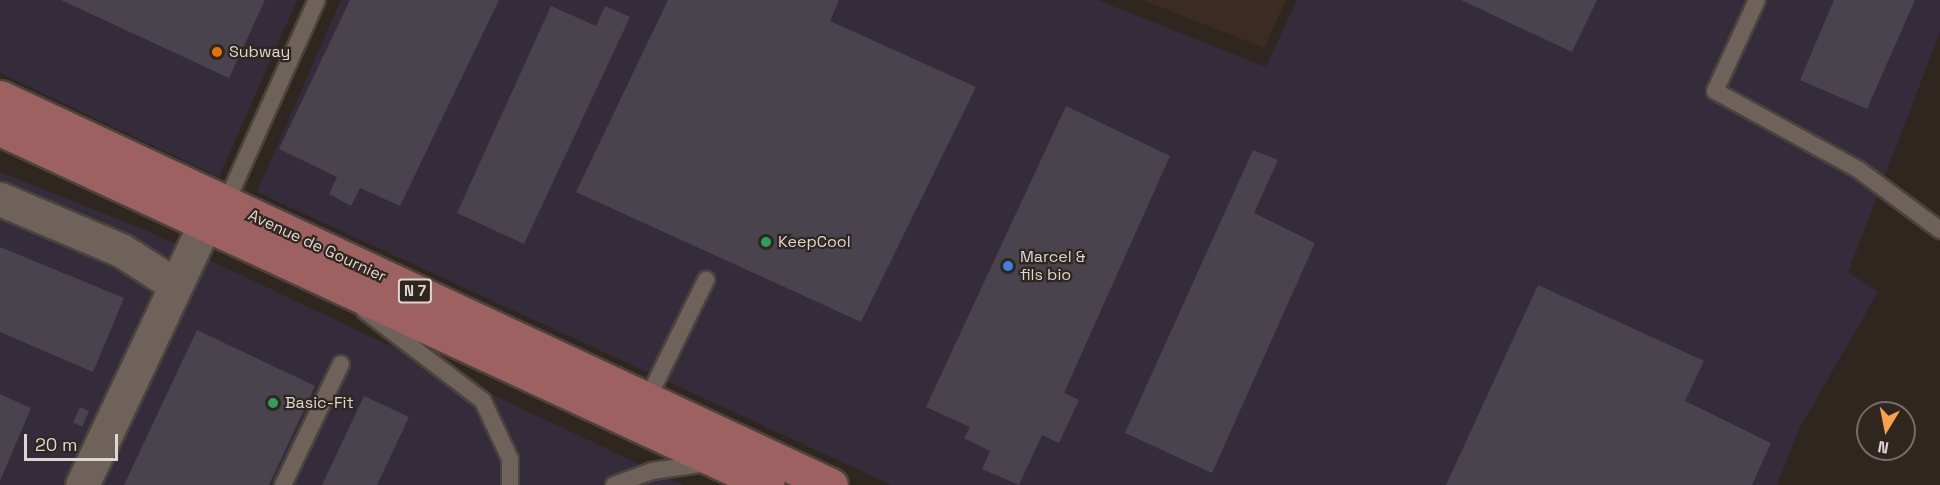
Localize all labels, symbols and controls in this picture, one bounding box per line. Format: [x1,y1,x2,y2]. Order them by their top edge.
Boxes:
place label: Subway [229,42,290,62]
marker: Subway [210,45,224,59]
street label: Avenue de Gournier [245,206,389,286]
place label: KeepCool [778,232,851,252]
marker: KeepCool [759,235,773,249]
place label: Marcel & fils bio [1020,247,1086,285]
marker: Marcel & fils bio [1001,259,1015,273]
road number: N 7 [397,279,433,303]
place label: Basic-Fit [285,393,354,413]
marker: Basic-Fit [266,396,280,410]
north arrow [1856,401,1916,461]
scale bar [27,422,122,460]
text: 20 m [35,433,78,456]
text: N [1876,436,1890,459]

